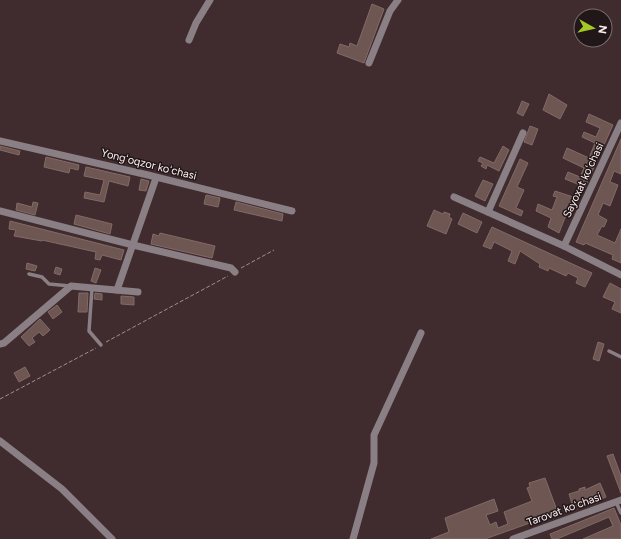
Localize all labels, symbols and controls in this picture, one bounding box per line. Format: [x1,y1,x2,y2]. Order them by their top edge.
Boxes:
north arrow [573,8,613,48]
text: N [595,24,609,34]
street label: Sayoxat koʻchasi [560,141,607,220]
street label: Yongʻoqzor koʻchasi [100,146,198,183]
street label: Tarovat koʻchasi [525,490,603,529]

